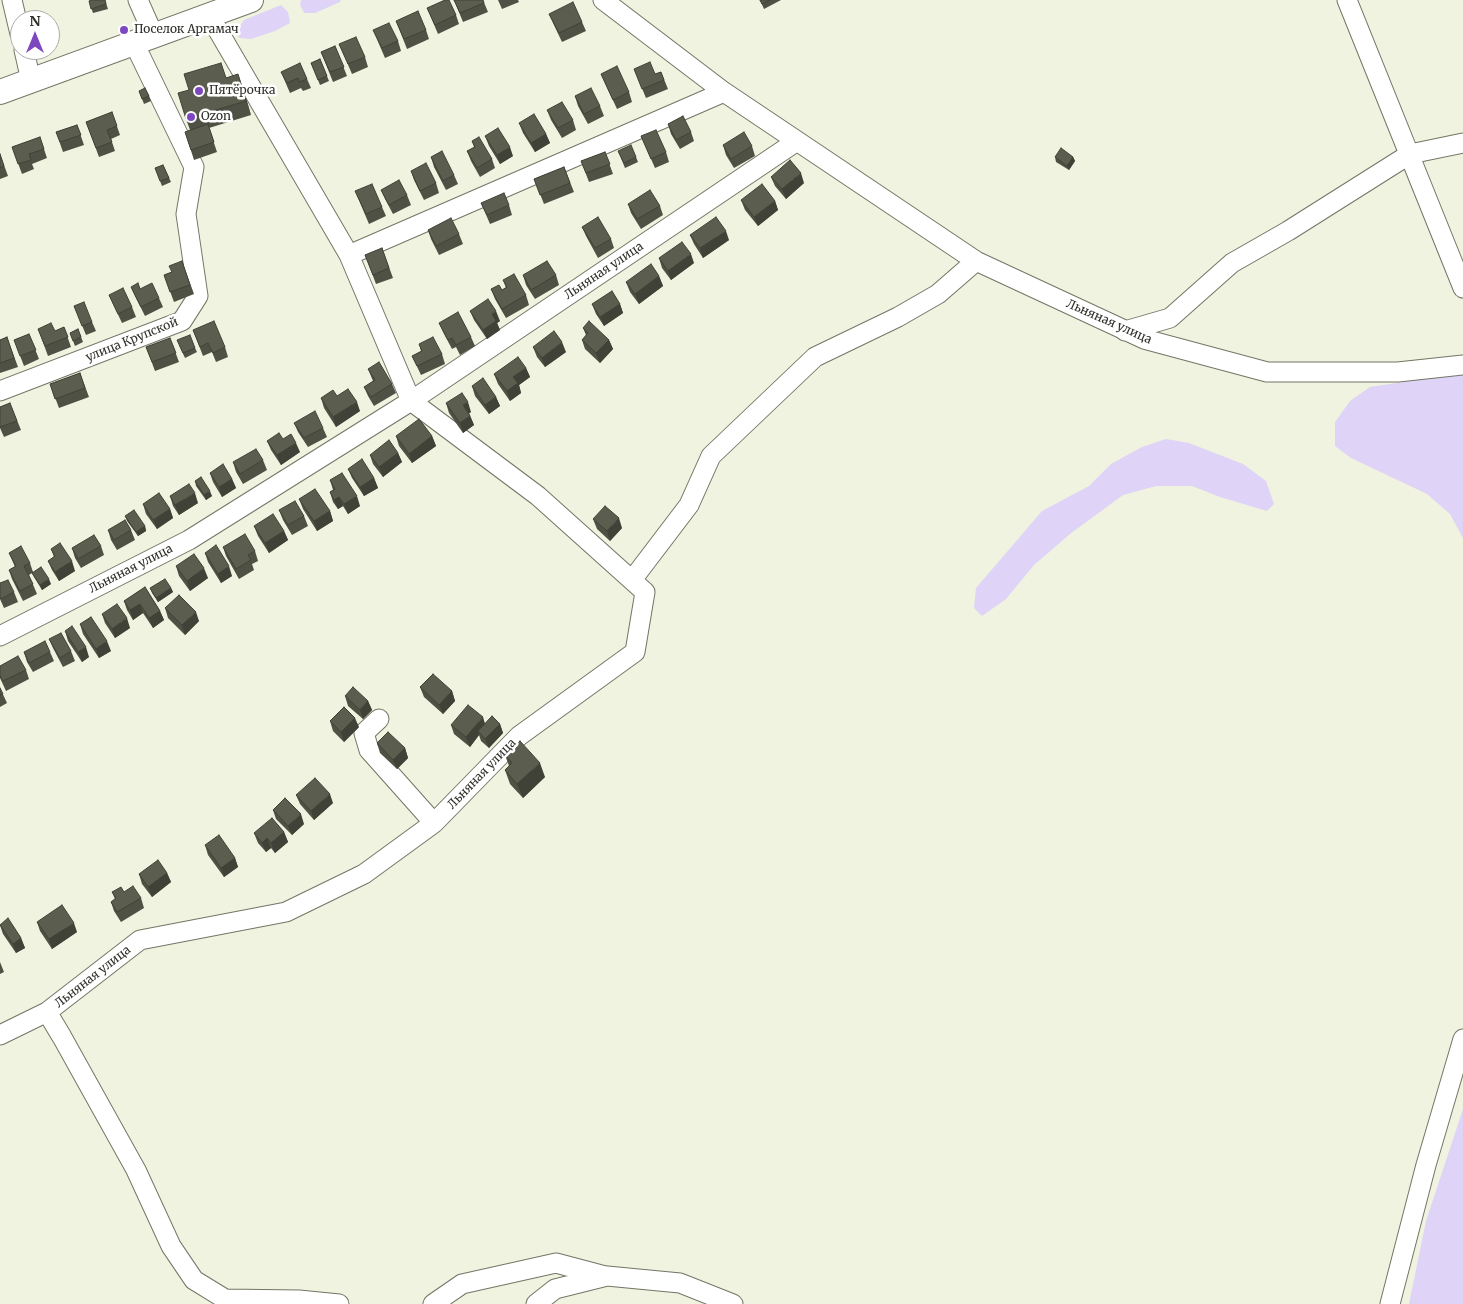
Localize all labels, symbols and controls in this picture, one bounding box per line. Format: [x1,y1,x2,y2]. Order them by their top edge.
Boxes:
north arrow [10,10,60,60]
text: N [29,12,41,30]
place label: Поселок Аргамач [134,23,239,37]
marker: Поселок Аргамач [118,24,130,36]
place label: Пятёрочка [209,84,275,98]
marker: Пятёрочка [193,85,205,97]
place label: Ozon [201,110,231,124]
marker: Ozon [185,111,197,123]
street label: Льняная улица [562,239,646,303]
street label: Льняная улица [1064,297,1154,347]
street label: улица Крупской [84,315,180,365]
street label: Льняная улица [87,542,175,596]
street label: Льняная улица [445,736,519,812]
street label: Льняная улица [52,943,134,1011]

